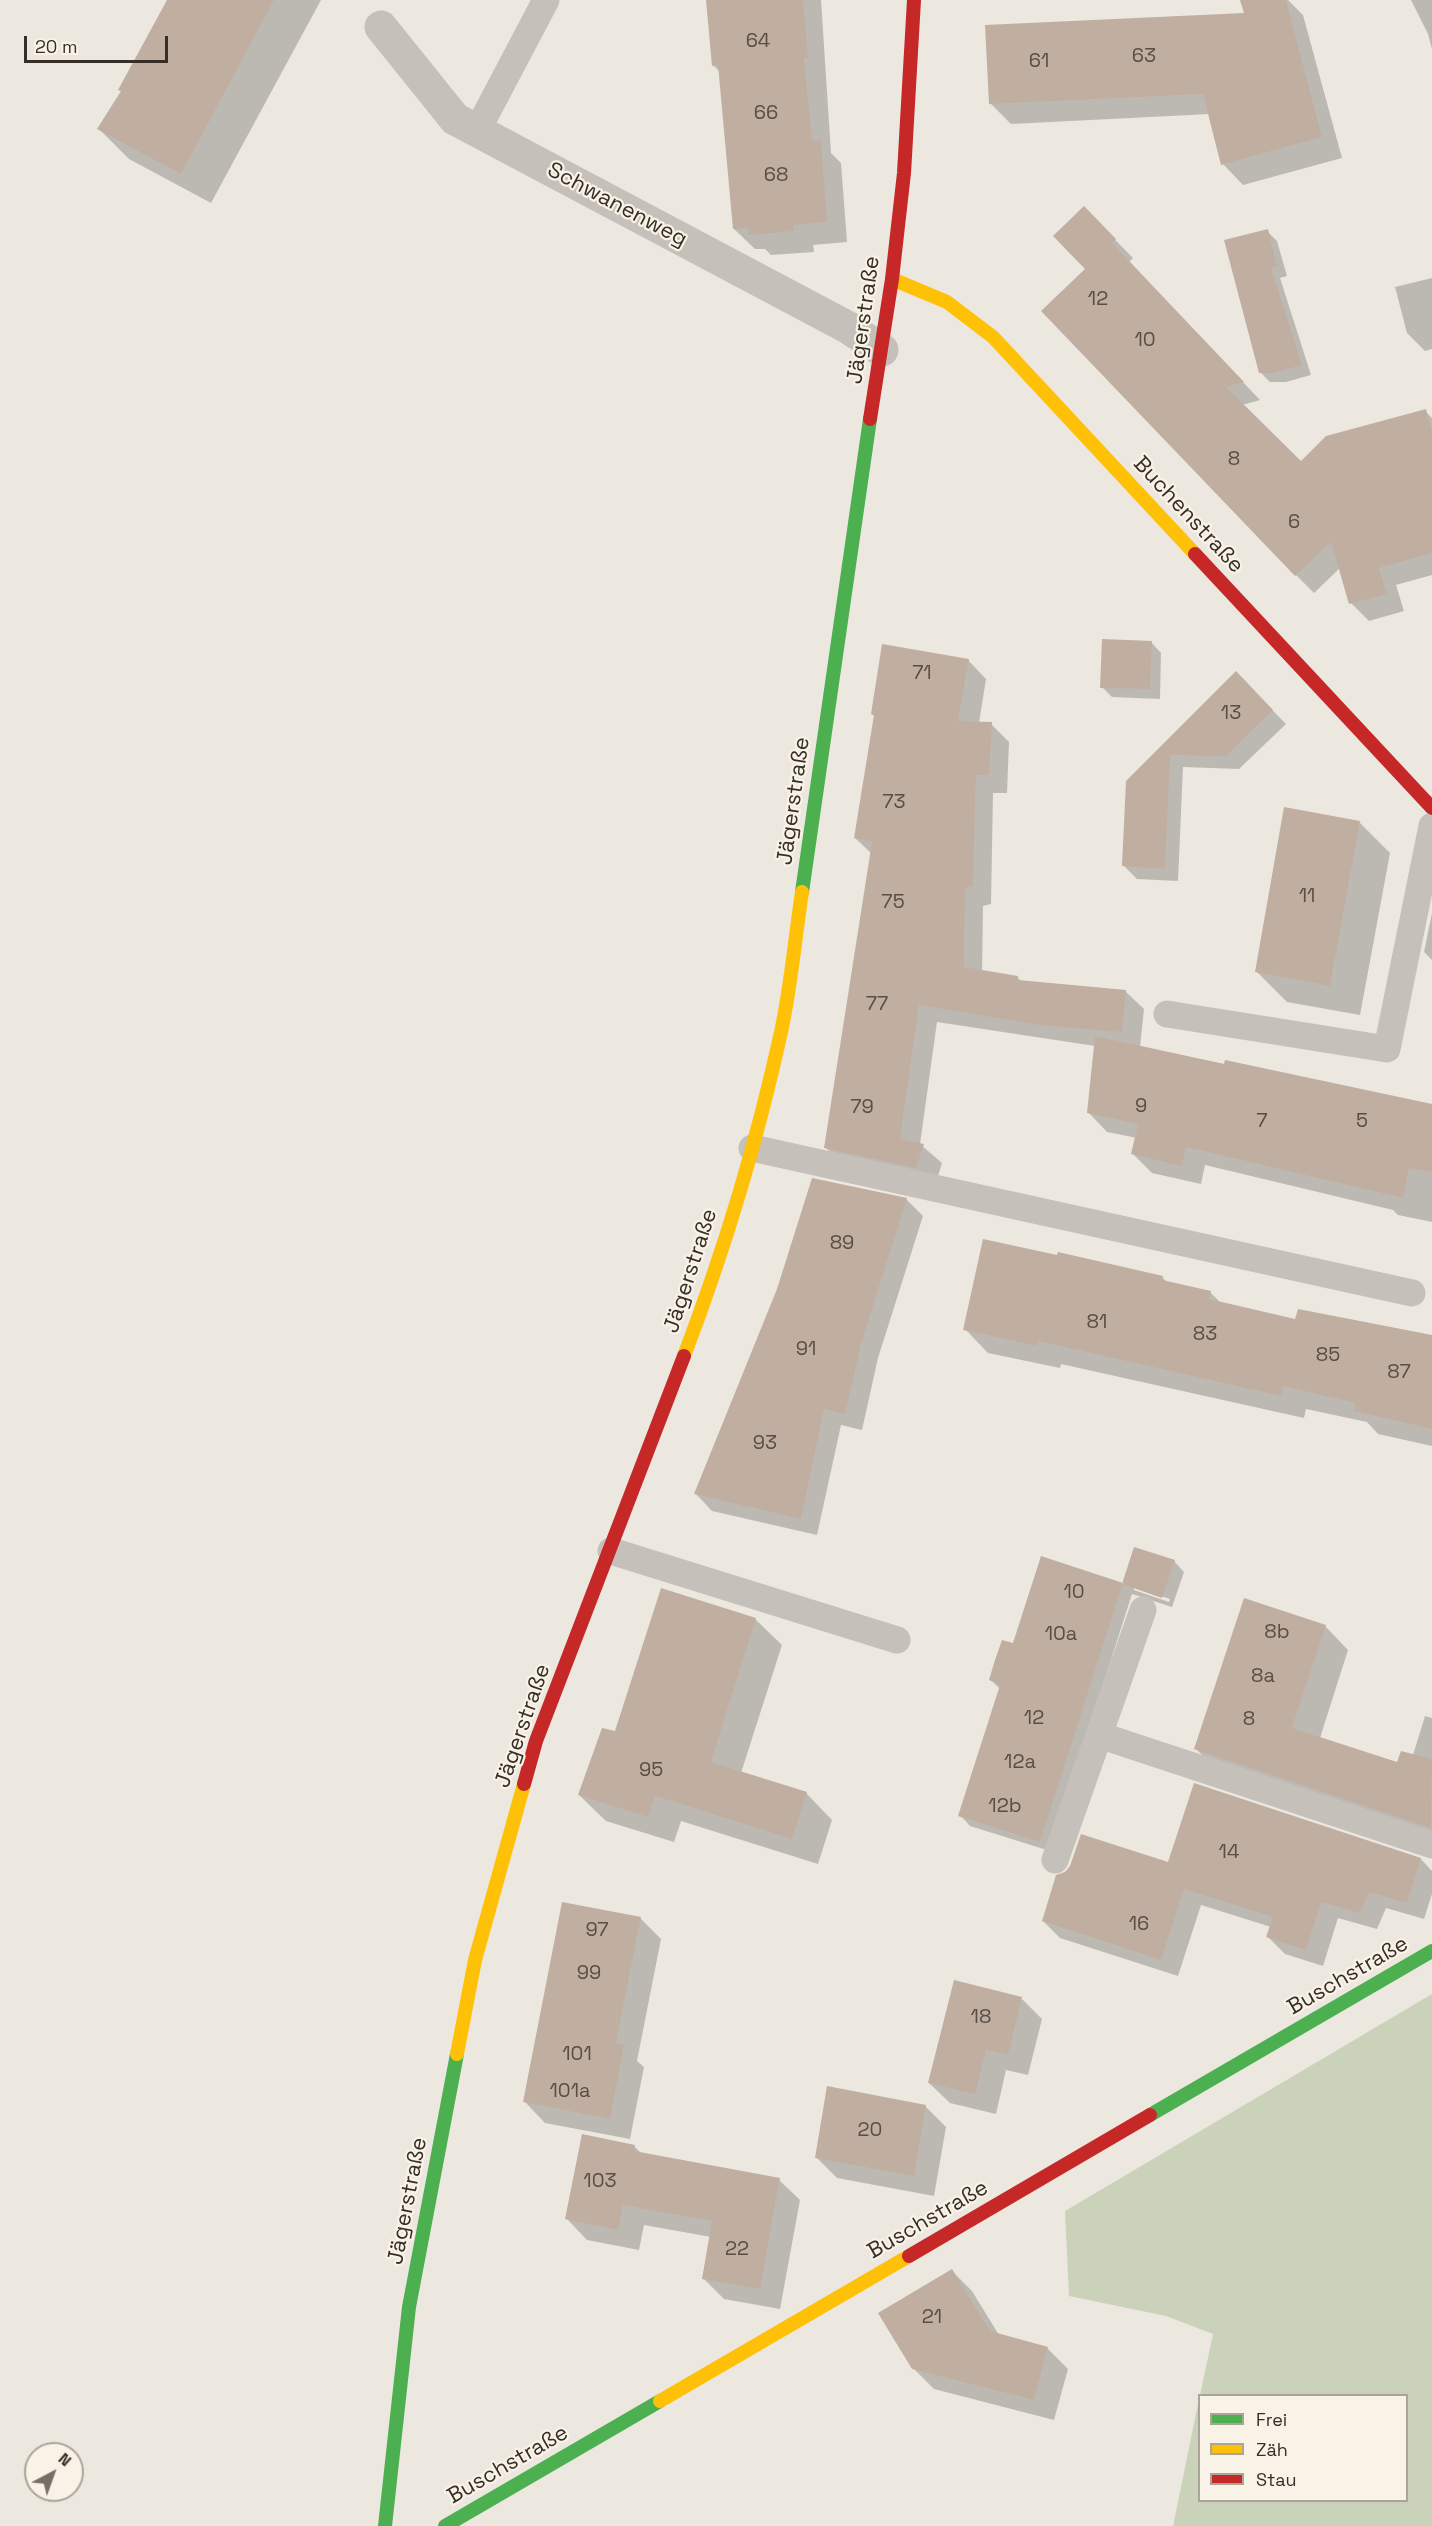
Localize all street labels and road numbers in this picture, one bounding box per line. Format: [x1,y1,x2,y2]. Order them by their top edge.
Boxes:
street label: Schwanenweg [543,157,691,253]
street label: Jägerstraße [842,254,886,386]
street label: Buchenstraße [1127,451,1249,579]
street label: Jägerstraße [772,735,816,867]
street label: Jägerstraße [659,1206,723,1336]
street label: Jägerstraße [490,1661,556,1791]
street label: Buschstraße [1283,1931,1413,2021]
street label: Jägerstraße [383,2135,433,2267]
street label: Buschstraße [863,2175,993,2265]
street label: Buschstraße [443,2420,573,2510]

